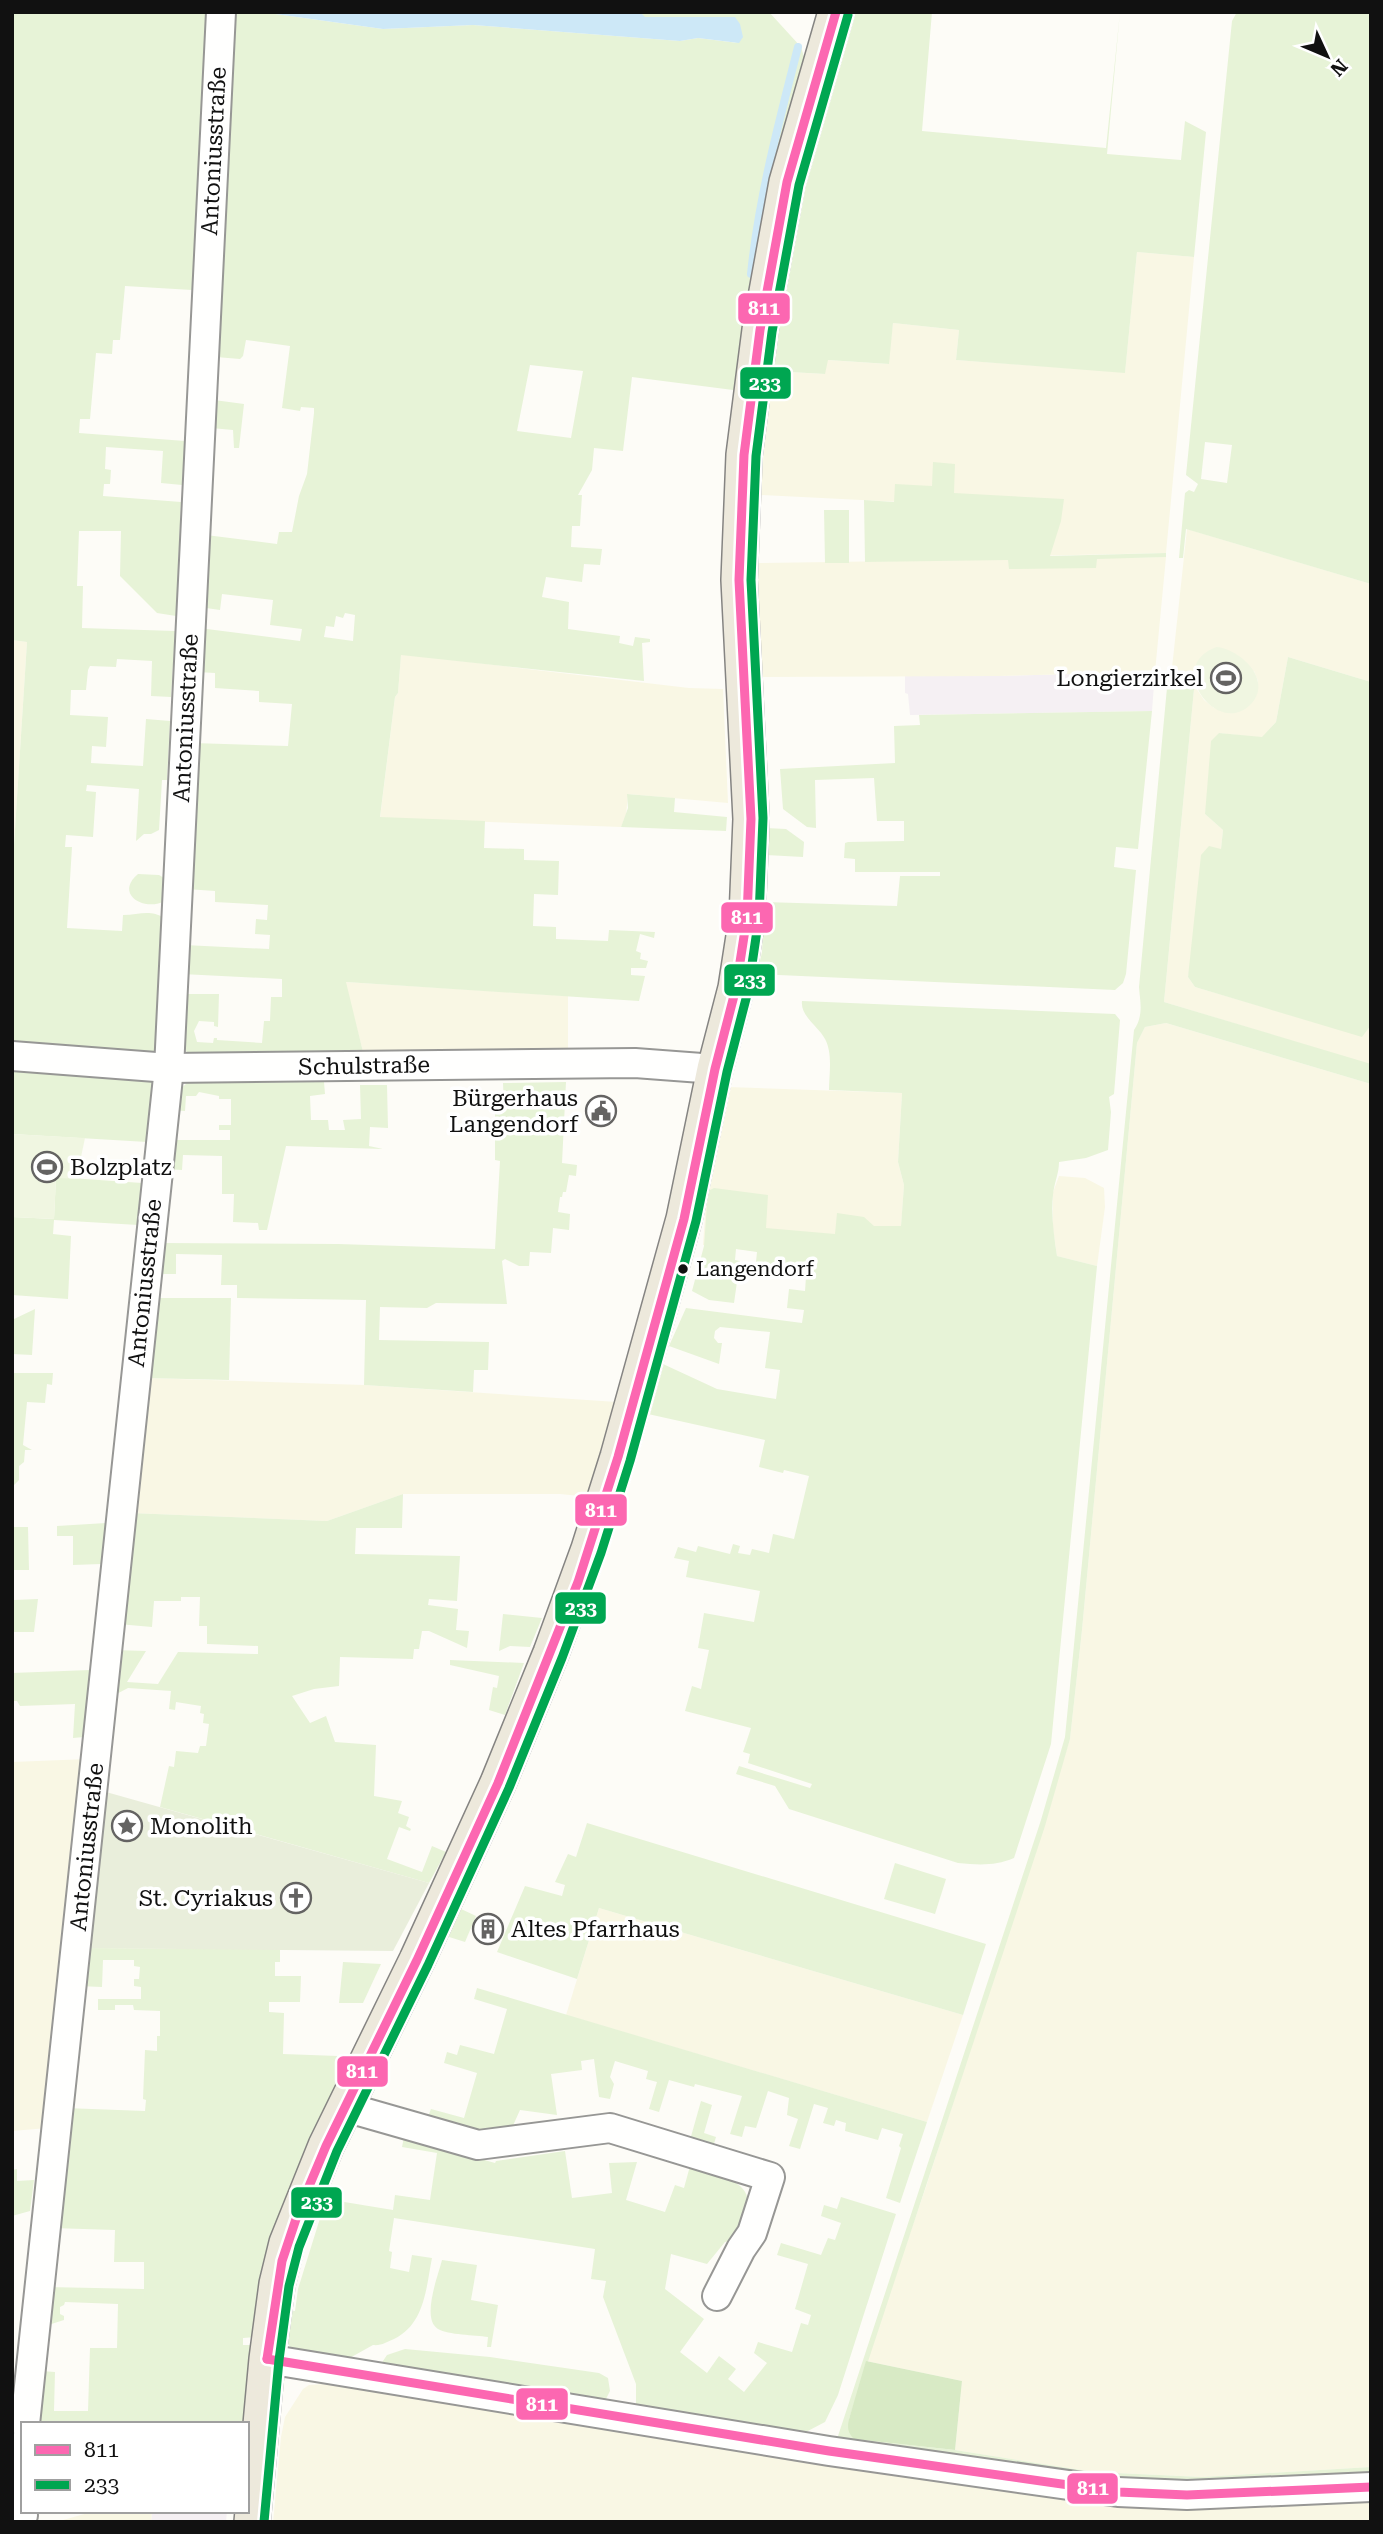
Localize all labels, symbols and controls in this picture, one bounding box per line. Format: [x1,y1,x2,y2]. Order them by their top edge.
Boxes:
north arrow [1292,21,1362,91]
text: N [1325,54,1352,81]
street label: Antoniusstraße [196,66,232,236]
line badge: 811 [737,292,791,325]
text: 811 [748,297,780,320]
line badge: 233 [739,366,792,400]
text: 233 [749,372,781,395]
street label: Antoniusstraße [168,633,204,803]
sports icon: Longierzirkel [1209,661,1243,695]
place label: Longierzirkel [1056,665,1203,692]
line badge: 811 [720,901,774,934]
text: 811 [731,906,763,929]
line badge: 233 [723,963,776,997]
text: 233 [734,969,766,992]
street label: Schulstraße [298,1051,430,1081]
place label: Bürgerhaus Langendorf [449,1085,579,1138]
public building icon: Bürgerhaus Langendorf [584,1094,618,1128]
sports icon: Bolzplatz [30,1150,64,1184]
place label: Bolzplatz [70,1154,172,1181]
street label: Antoniusstraße [123,1198,167,1368]
place label: Langendorf [696,1257,815,1281]
marker: Langendorf [676,1262,690,1276]
line badge: 811 [574,1493,628,1527]
text: 811 [585,1499,617,1522]
line badge: 233 [554,1591,607,1625]
text: 233 [565,1597,597,1620]
street label: Antoniusstraße [65,1762,109,1932]
place icon: Monolith [110,1809,144,1843]
place label: Monolith [150,1813,253,1840]
church icon: St. Cyriakus [279,1881,313,1915]
place label: St. Cyriakus [139,1885,273,1912]
building icon: Altes Pfarrhaus [471,1912,505,1946]
place label: Altes Pfarrhaus [511,1916,680,1943]
line badge: 811 [336,2055,389,2088]
text: 811 [346,2060,378,2083]
line badge: 233 [290,2186,343,2219]
text: 233 [301,2191,333,2214]
line badge: 811 [515,2387,569,2421]
text: 811 [526,2393,558,2416]
legend [21,2422,248,2513]
text: 811 [84,2438,119,2462]
line badge: 811 [1066,2472,1119,2505]
text: 233 [84,2473,119,2497]
text: 811 [1077,2477,1109,2500]

